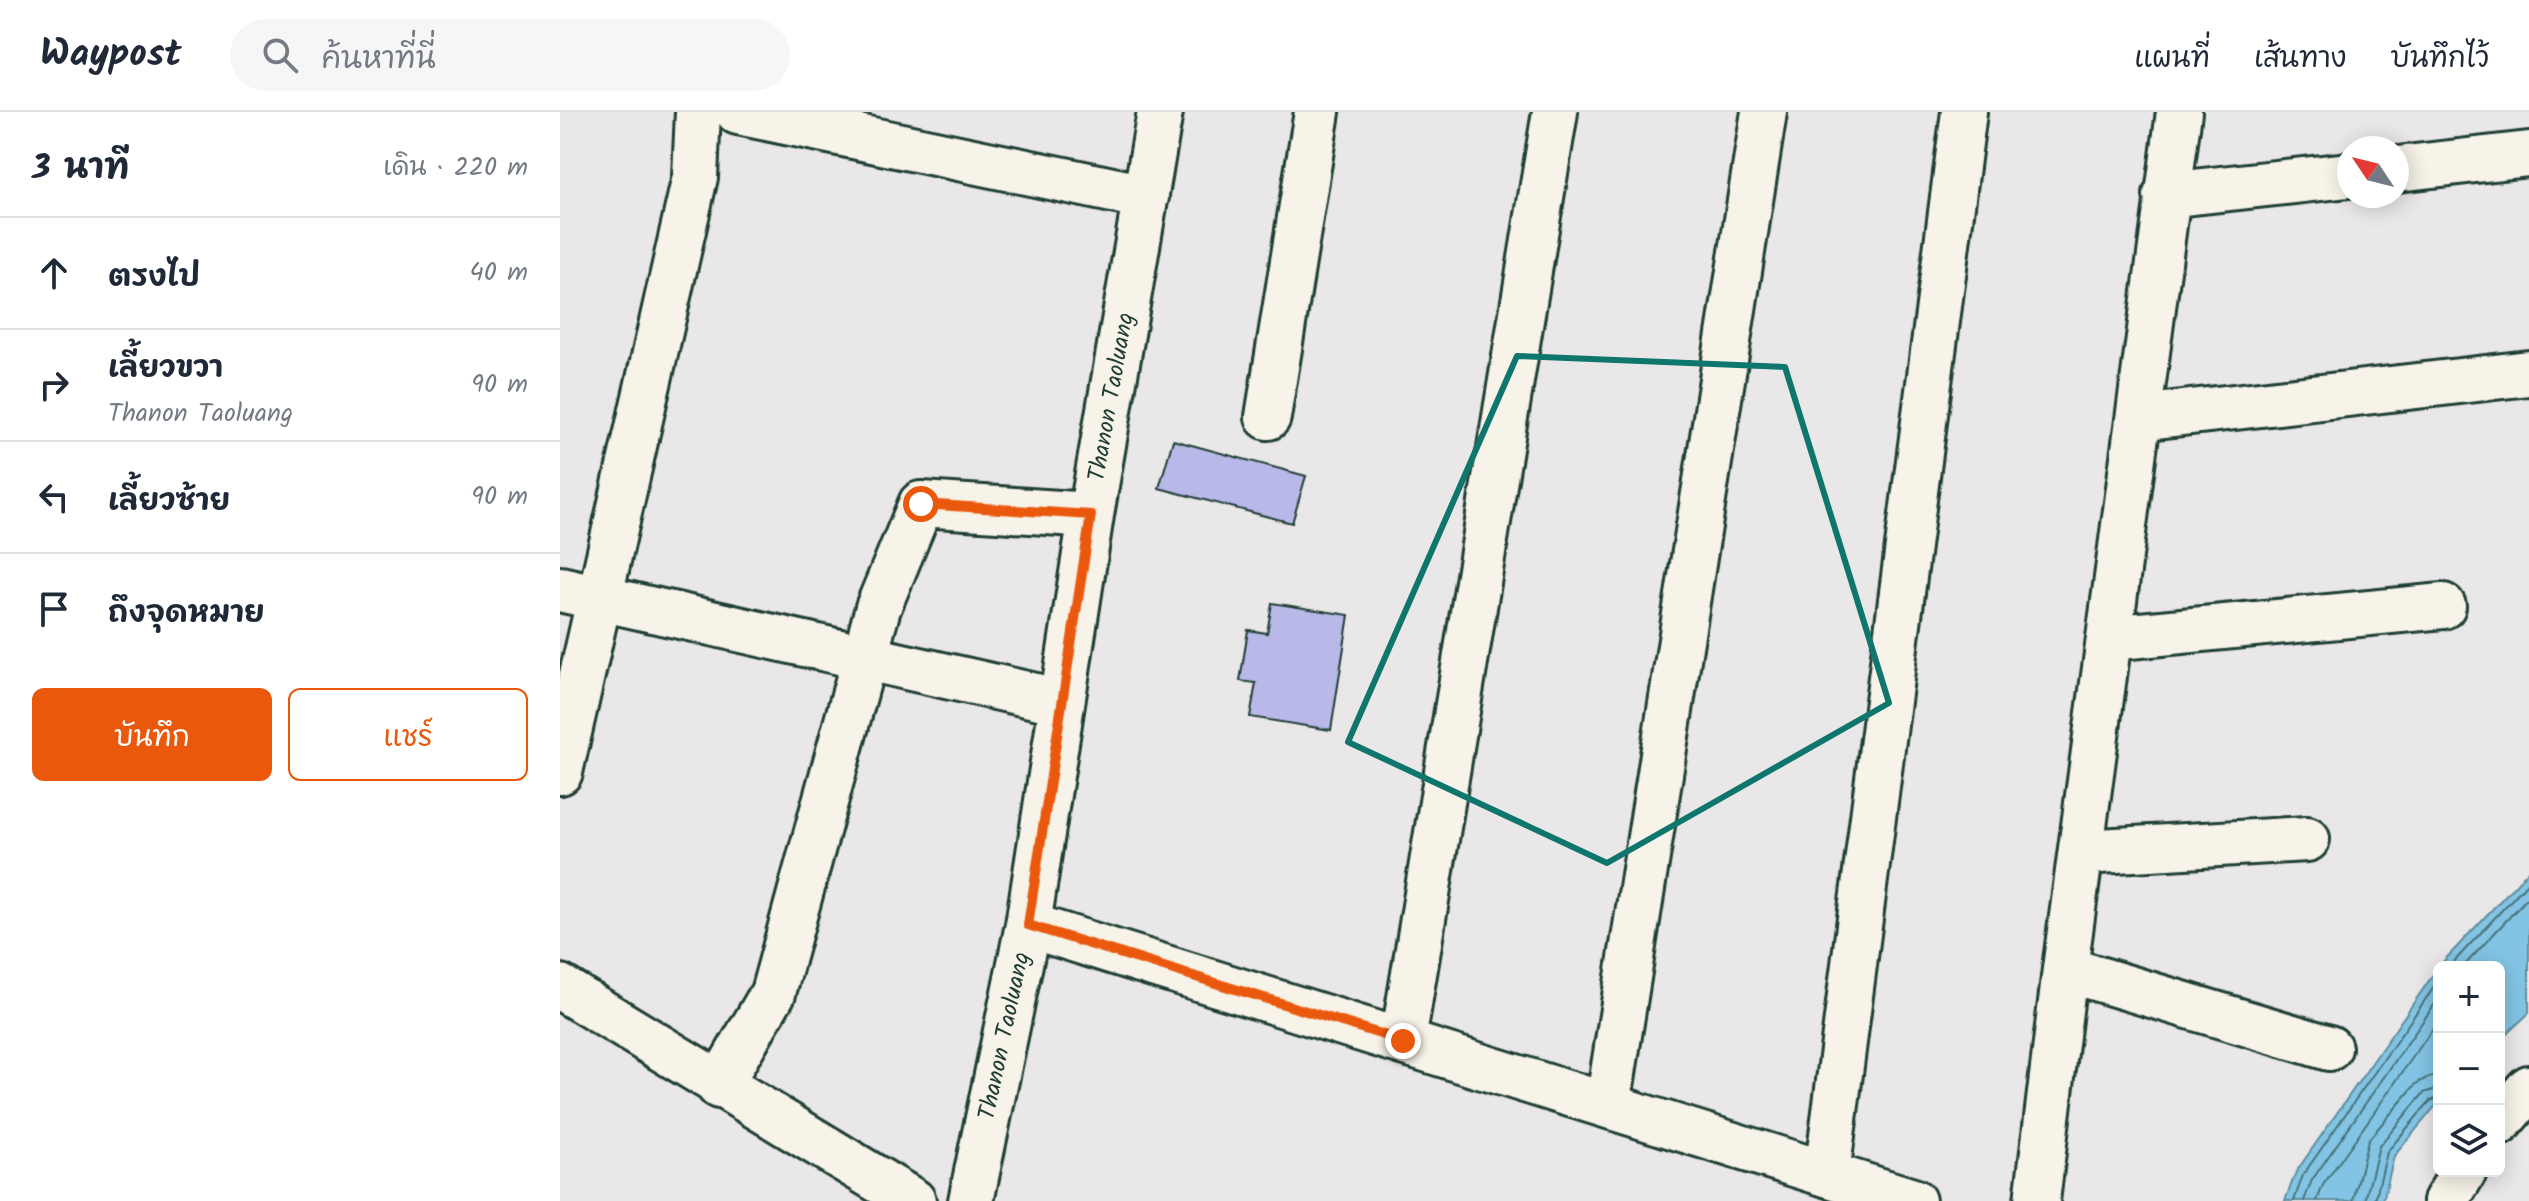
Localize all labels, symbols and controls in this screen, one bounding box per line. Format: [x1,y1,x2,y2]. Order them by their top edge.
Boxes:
search box [230,19,790,91]
text: Waypost [40,25,182,85]
icon: search [258,33,302,77]
text: ค้นหาที่นี่ [322,36,436,84]
text: แผนที่ [2134,37,2210,82]
text: เส้นทาง [2254,37,2347,82]
text: บันทึกไว้ [2391,37,2489,82]
north arrow [2337,136,2409,208]
text: 3 นาที [32,142,129,196]
text: เดิน · 220 m [383,147,528,189]
icon: ahead [32,251,76,295]
text: 40 m [470,252,528,294]
text: ตรงไป [108,254,200,302]
street label: Thanon Taoluang [1078,309,1146,485]
text: เลี้ยวขวา [108,345,223,393]
icon: right [32,363,76,407]
text: 90 m [471,364,528,406]
text: Thanon Taoluang [108,393,293,435]
icon: left [32,475,76,519]
text: 90 m [471,476,528,518]
text: เลี้ยวซ้าย [108,478,230,526]
route start [903,486,939,522]
icon: arrive [32,587,76,631]
text: ถึงจุดหมาย [108,590,265,638]
button: บันทึก [32,688,272,781]
button: แชร์ [288,688,528,781]
street label: Thanon Taoluang [968,948,1042,1124]
map controls [2433,961,2505,1177]
button: + [2433,961,2505,1033]
route end [1385,1023,1421,1059]
button: − [2433,1033,2505,1105]
button: layers [2433,1105,2505,1177]

